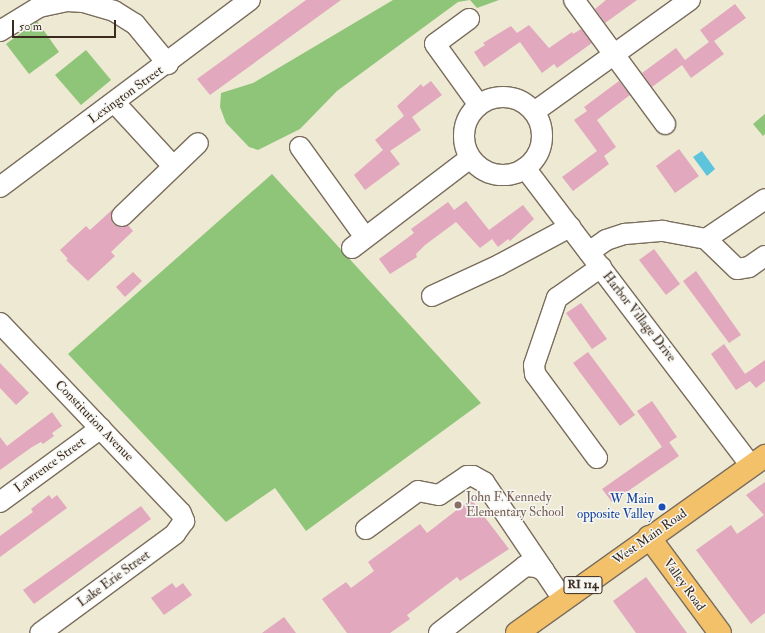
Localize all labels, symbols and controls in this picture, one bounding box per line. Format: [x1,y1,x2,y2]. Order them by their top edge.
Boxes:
scale bar [14,12,118,38]
text: 50 m [19,19,42,34]
street label: Lexington Street [86,63,166,127]
street label: Harbor Village Drive [599,269,679,365]
street label: Constitution Avenue [51,377,137,465]
street label: Lawrence Street [11,434,89,496]
place label: John F. Kennedy Elementary School [466,490,564,521]
place label: W Main opposite Valley [577,492,654,523]
marker: John F. Kennedy Elementary School [453,500,463,510]
marker: W Main opposite Valley [657,502,667,512]
street label: West Main Road [610,506,690,568]
street label: Lake Erie Street [75,547,153,611]
street label: Valley Road [660,556,708,614]
road number: RI 114 [563,575,603,595]

